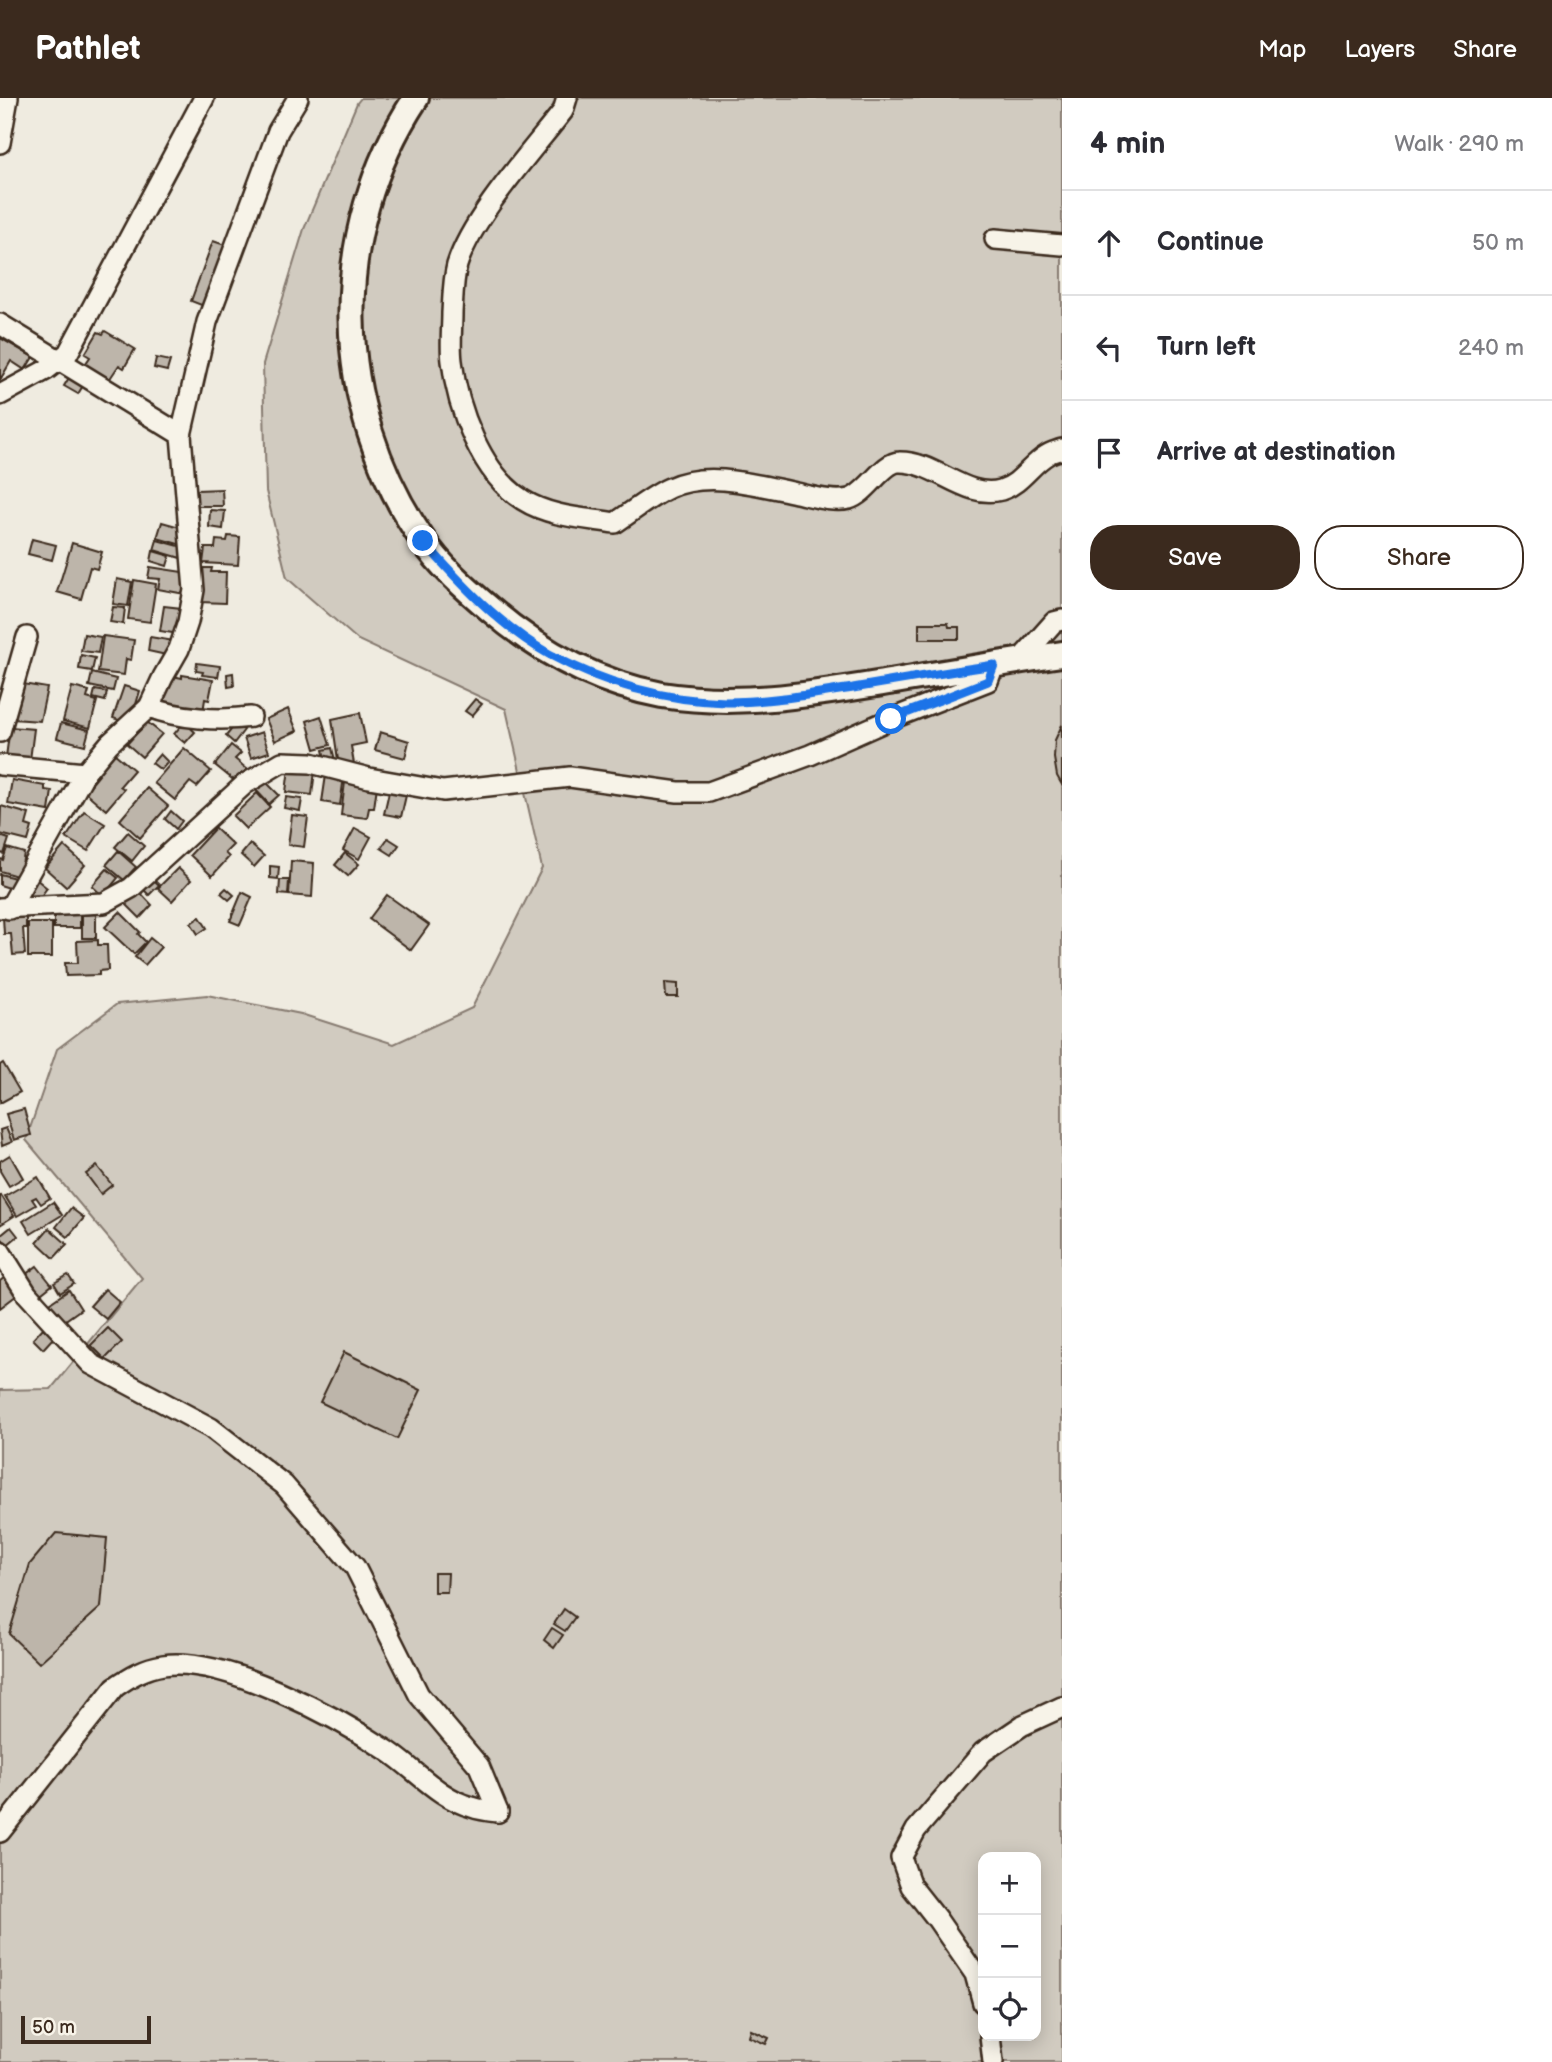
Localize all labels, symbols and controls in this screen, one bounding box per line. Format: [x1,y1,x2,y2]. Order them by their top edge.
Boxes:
text: Pathlet [35,29,140,69]
text: Map [1258,35,1306,64]
text: Layers [1344,35,1415,64]
text: Share [1453,35,1517,64]
text: 4 min [1090,126,1165,162]
text: Walk · 290 m [1394,130,1524,158]
icon: ahead [1090,224,1128,262]
text: Continue [1157,227,1264,258]
text: 50 m [1472,229,1524,257]
icon: left [1090,329,1128,367]
text: Turn left [1157,332,1256,363]
text: 240 m [1458,334,1524,362]
icon: arrive [1090,434,1128,472]
text: Arrive at destination [1157,437,1396,468]
route end [407,525,438,556]
button: Save [1090,525,1300,590]
button: Share [1314,525,1524,590]
route start [875,703,906,734]
map controls [978,1852,1041,2041]
button: + [978,1852,1041,1915]
button: − [978,1915,1041,1978]
button: locate [978,1978,1041,2041]
scale bar [21,2013,150,2045]
text: 50 m [32,2016,75,2039]

